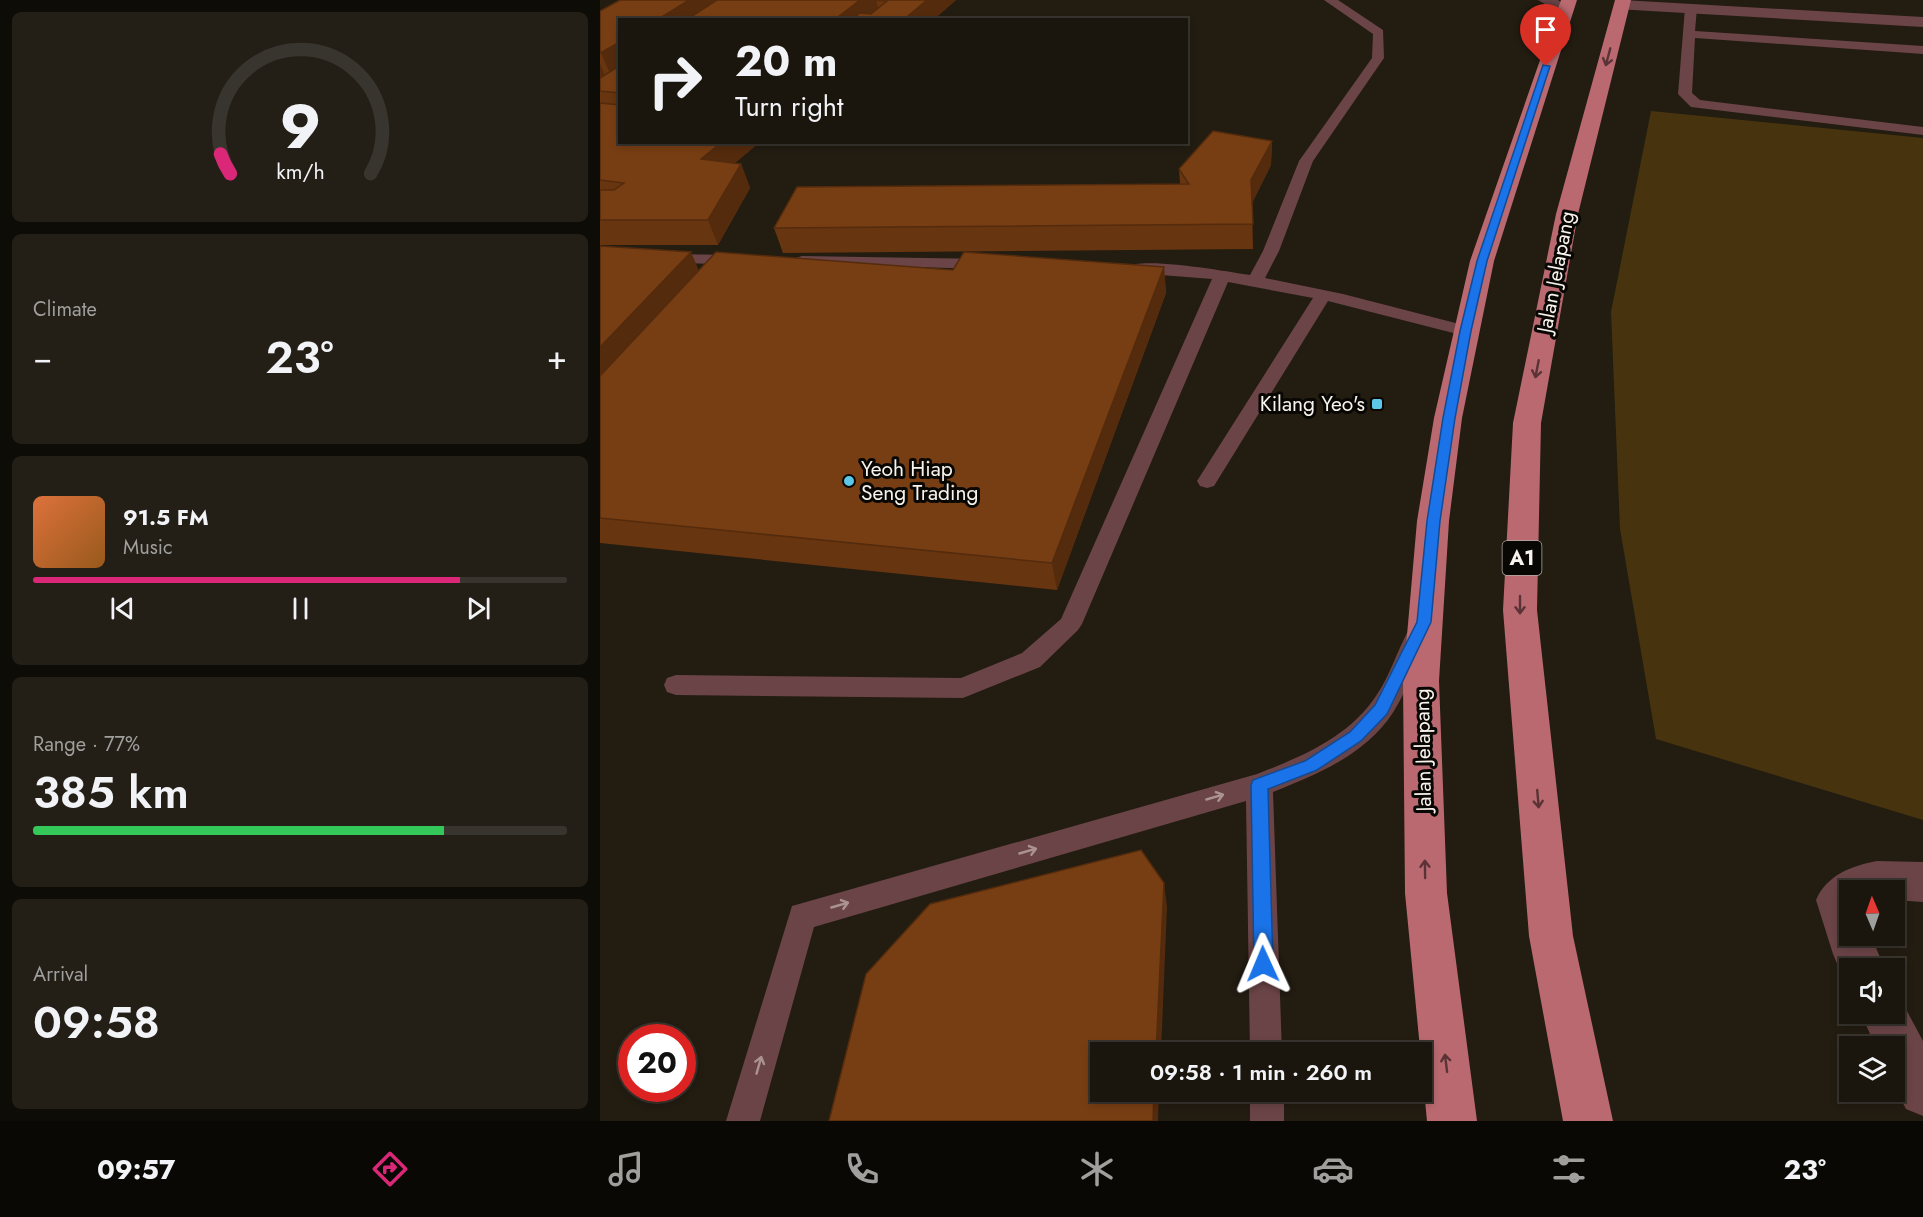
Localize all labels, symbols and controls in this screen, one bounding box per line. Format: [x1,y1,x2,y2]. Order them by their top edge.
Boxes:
pin [1520,4,1571,66]
icon: arrive [1529,13,1562,46]
text: 20 m [735,31,837,92]
icon: right [636,42,714,120]
one-way arrow [1602,47,1614,66]
text: 9 [279,81,321,171]
text: Turn right [735,87,843,126]
text: km/h [276,156,324,187]
street label: Jalan Jelapang [1529,209,1582,338]
text: Climate [33,295,97,324]
text: 23° [265,325,334,390]
text: − [33,334,52,381]
text: + [547,334,567,381]
one-way arrow [1531,359,1542,379]
place label: Kilang Yeo's [1260,389,1365,419]
marker: Kilang Yeo's [1370,397,1384,411]
place label: Yeoh Hiap Seng Trading [861,454,978,508]
marker: Yeoh Hiap Seng Trading [842,474,856,488]
text: 91.5 FM [123,501,209,533]
text: Music [123,533,173,562]
road number: A1 [1502,541,1542,575]
icon: previous [106,592,139,625]
icon: pause [284,592,317,625]
icon: next [462,592,495,625]
one-way arrow [1514,595,1526,615]
street label: Jalan Jelapang [1407,688,1439,815]
text: Range · 77% [33,730,140,759]
text: 385 km [33,760,189,825]
one-way arrow [1533,789,1544,809]
one-way arrow [1206,791,1225,803]
one-way arrow [1018,845,1037,856]
one-way arrow [1420,860,1431,880]
north arrow [1839,880,1905,946]
map controls [1839,880,1905,1102]
one-way arrow [831,899,850,910]
position arrow [1231,932,1295,996]
button: sound [1839,958,1905,1024]
text: Arrival [33,960,88,989]
text: 09:58 [33,990,160,1055]
speed limit sign: 20 [618,1024,696,1102]
button: layers [1839,1036,1905,1102]
one-way arrow [1440,1053,1451,1073]
one-way arrow [754,1056,766,1075]
text: 09:58 · 1 min · 260 m [1150,1056,1372,1088]
icon: directions [369,1148,411,1190]
icon: music [605,1148,647,1190]
icon: phone [841,1148,883,1190]
icon: climate [1076,1148,1118,1190]
icon: car [1312,1148,1354,1190]
icon: filters [1548,1148,1590,1190]
text: 09:57 [97,1150,175,1189]
text: 23° [1784,1150,1826,1189]

